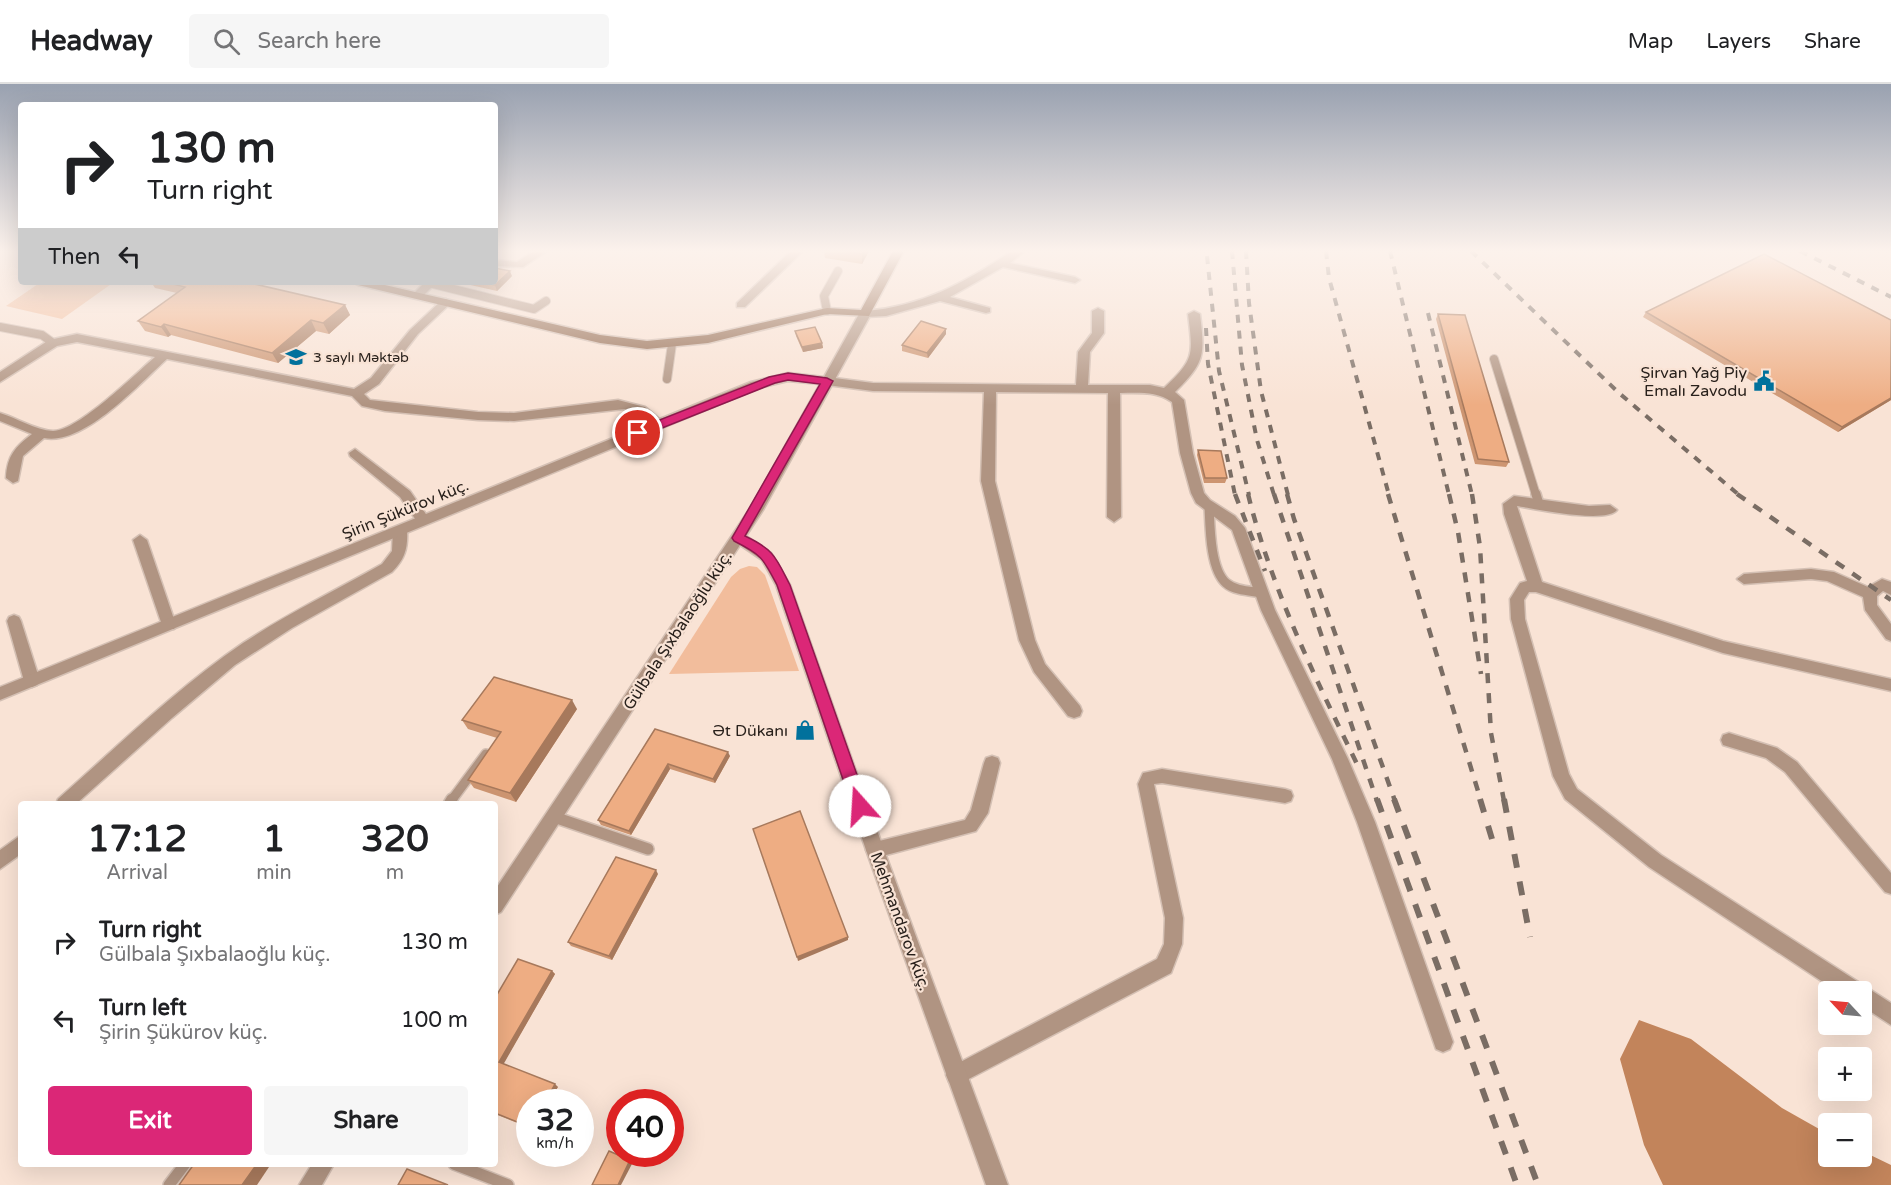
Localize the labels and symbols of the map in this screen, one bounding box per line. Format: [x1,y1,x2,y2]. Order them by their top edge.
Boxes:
school or university icon: 3 saylı Məktəb [284,345,308,369]
place label: 3 saylı Məktəb [313,349,409,366]
place label: Şirvan Yağ Piy Emalı Zavodu [1641,363,1747,401]
public building icon: Şirvan Yağ Piy Emalı Zavodu [1752,369,1776,393]
pin [612,407,663,458]
street label: Şirin Şükürov küç. [339,475,472,544]
street label: Gülbala Şıxbalaoğlu küç. [619,547,737,714]
shop icon: Ət Dükanı [793,718,817,742]
place label: Ət Dükanı [712,721,788,741]
position arrow [828,774,892,838]
street label: Mehmandarov küç. [866,849,934,993]
north arrow [1818,981,1872,1035]
speed limit sign: 40 [606,1089,684,1167]

